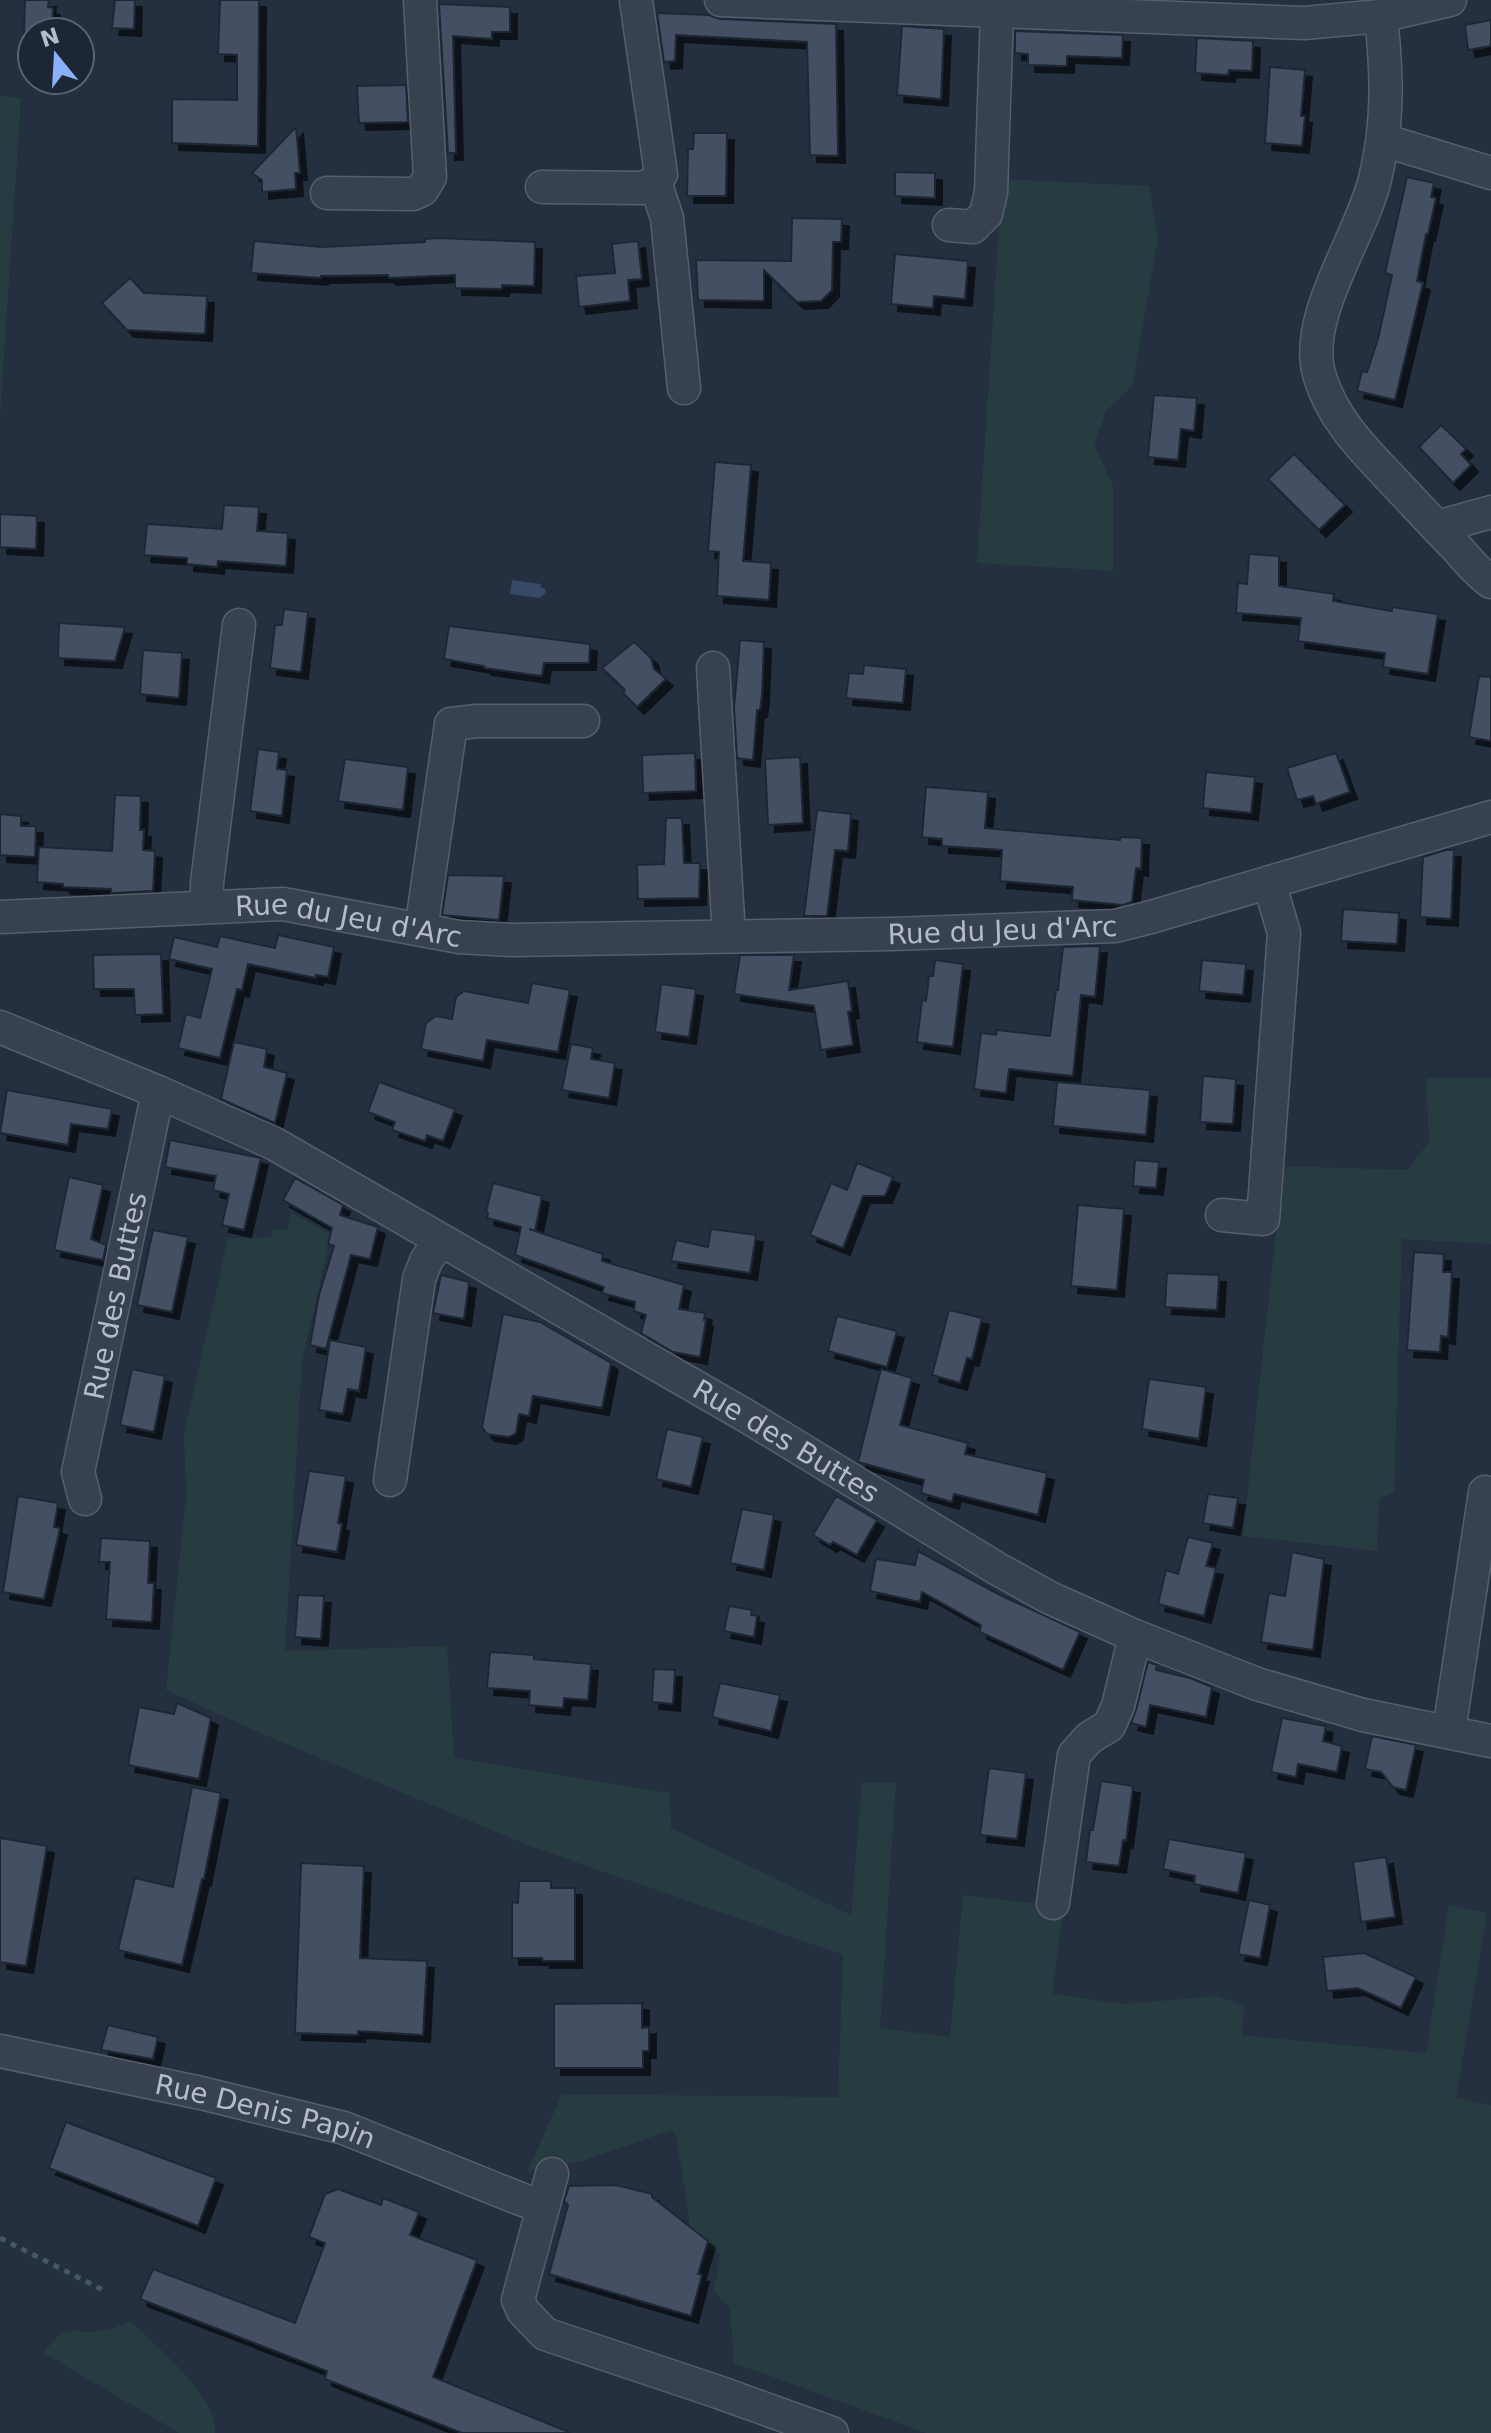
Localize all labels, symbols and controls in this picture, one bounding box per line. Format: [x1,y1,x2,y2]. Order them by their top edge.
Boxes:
north arrow [16,16,96,96]
text: N [37,23,63,52]
street label: Rue du Jeu d'Arc [234,888,464,954]
street label: Rue du Jeu d'Arc [887,910,1118,951]
street label: Rue des Buttes [78,1189,154,1403]
street label: Rue des Buttes [687,1373,885,1510]
street label: Rue Denis Papin [152,2068,380,2156]

